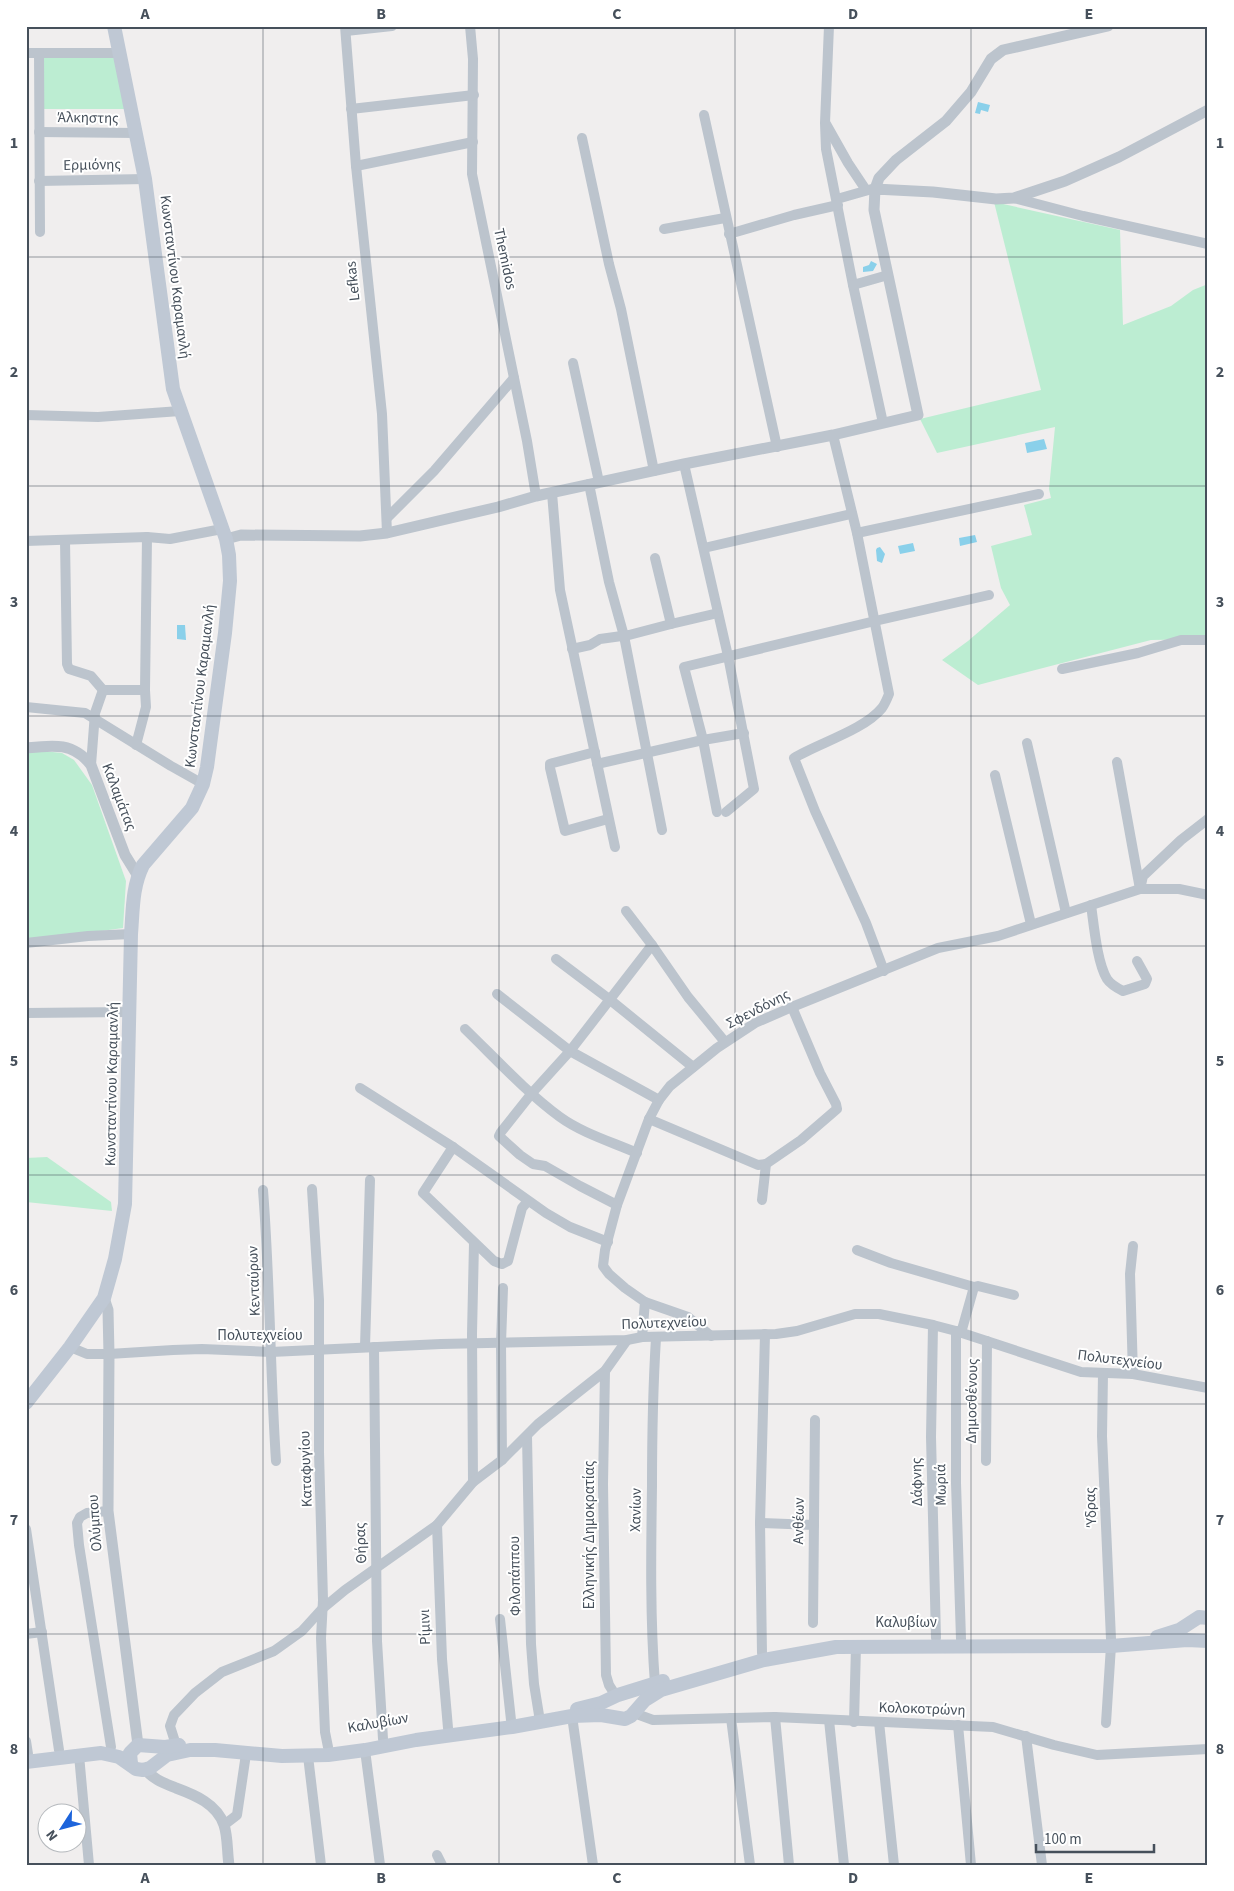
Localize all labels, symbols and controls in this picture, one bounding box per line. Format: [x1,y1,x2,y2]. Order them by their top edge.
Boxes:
text: A [139,3,150,25]
text: B [376,3,386,25]
text: C [612,3,622,25]
text: D [848,3,858,25]
text: E [1085,3,1093,25]
street label: Άλκηστης [57,107,119,129]
text: 1 [10,132,18,154]
text: 1 [1216,132,1224,154]
street label: Ερμιόνης [63,154,122,176]
street label: Κωνσταντίνου Καραμανλή [155,194,195,360]
street label: Themidos [488,226,522,292]
street label: Lefkas [340,260,366,302]
text: 2 [10,361,18,383]
text: 2 [1216,361,1224,383]
text: 3 [10,591,18,613]
text: 3 [1216,591,1224,613]
street label: Κωνσταντίνου Καραμανλή [180,603,220,769]
street label: Καλαμάτας [96,760,142,834]
text: 4 [10,820,19,842]
text: 4 [1216,820,1225,842]
street label: Σφενδόνης [722,984,794,1034]
street label: Κωνσταντίνου Καραμανλή [100,1002,124,1166]
text: 5 [10,1050,18,1072]
text: 5 [1216,1050,1224,1072]
street label: Κενταύρων [242,1245,266,1317]
text: 6 [10,1279,18,1301]
text: 6 [1216,1279,1224,1301]
street label: Πολυτεχνείου [621,1311,707,1335]
street label: Πολυτεχνείου [217,1325,303,1346]
street label: Πολυτεχνείου [1076,1344,1164,1376]
street label: Δημοσθένους [961,1358,983,1444]
street label: Καταφυγίου [294,1430,318,1508]
street label: Δάφνης [906,1457,928,1507]
street label: Ελληνικής Δημοκρατίας [579,1460,600,1609]
street label: Μωριά [930,1463,952,1506]
street label: Ύδρας [1080,1486,1102,1528]
street label: Χανίων [625,1488,647,1532]
street label: Ολύμπου [83,1494,107,1552]
street label: Ανθέων [788,1497,810,1545]
text: 7 [10,1509,18,1531]
text: 7 [1216,1509,1224,1531]
street label: Θήρας [350,1522,372,1564]
street label: Φιλοπάππου [504,1536,526,1616]
street label: Ρίμινι [414,1609,436,1645]
street label: Καλυβίων [875,1612,937,1633]
street label: Κολοκοτρώνη [878,1697,966,1721]
street label: Καλυβίων [346,1707,410,1739]
text: 8 [10,1738,18,1760]
text: 8 [1216,1738,1224,1760]
north arrow [38,1804,88,1854]
scale bar [1036,1821,1154,1853]
text: N [41,1825,63,1845]
text: 100 m [1044,1829,1082,1850]
text: A [139,1867,150,1889]
text: B [376,1867,386,1889]
text: C [612,1867,622,1889]
text: D [848,1867,858,1889]
text: E [1085,1867,1093,1889]

